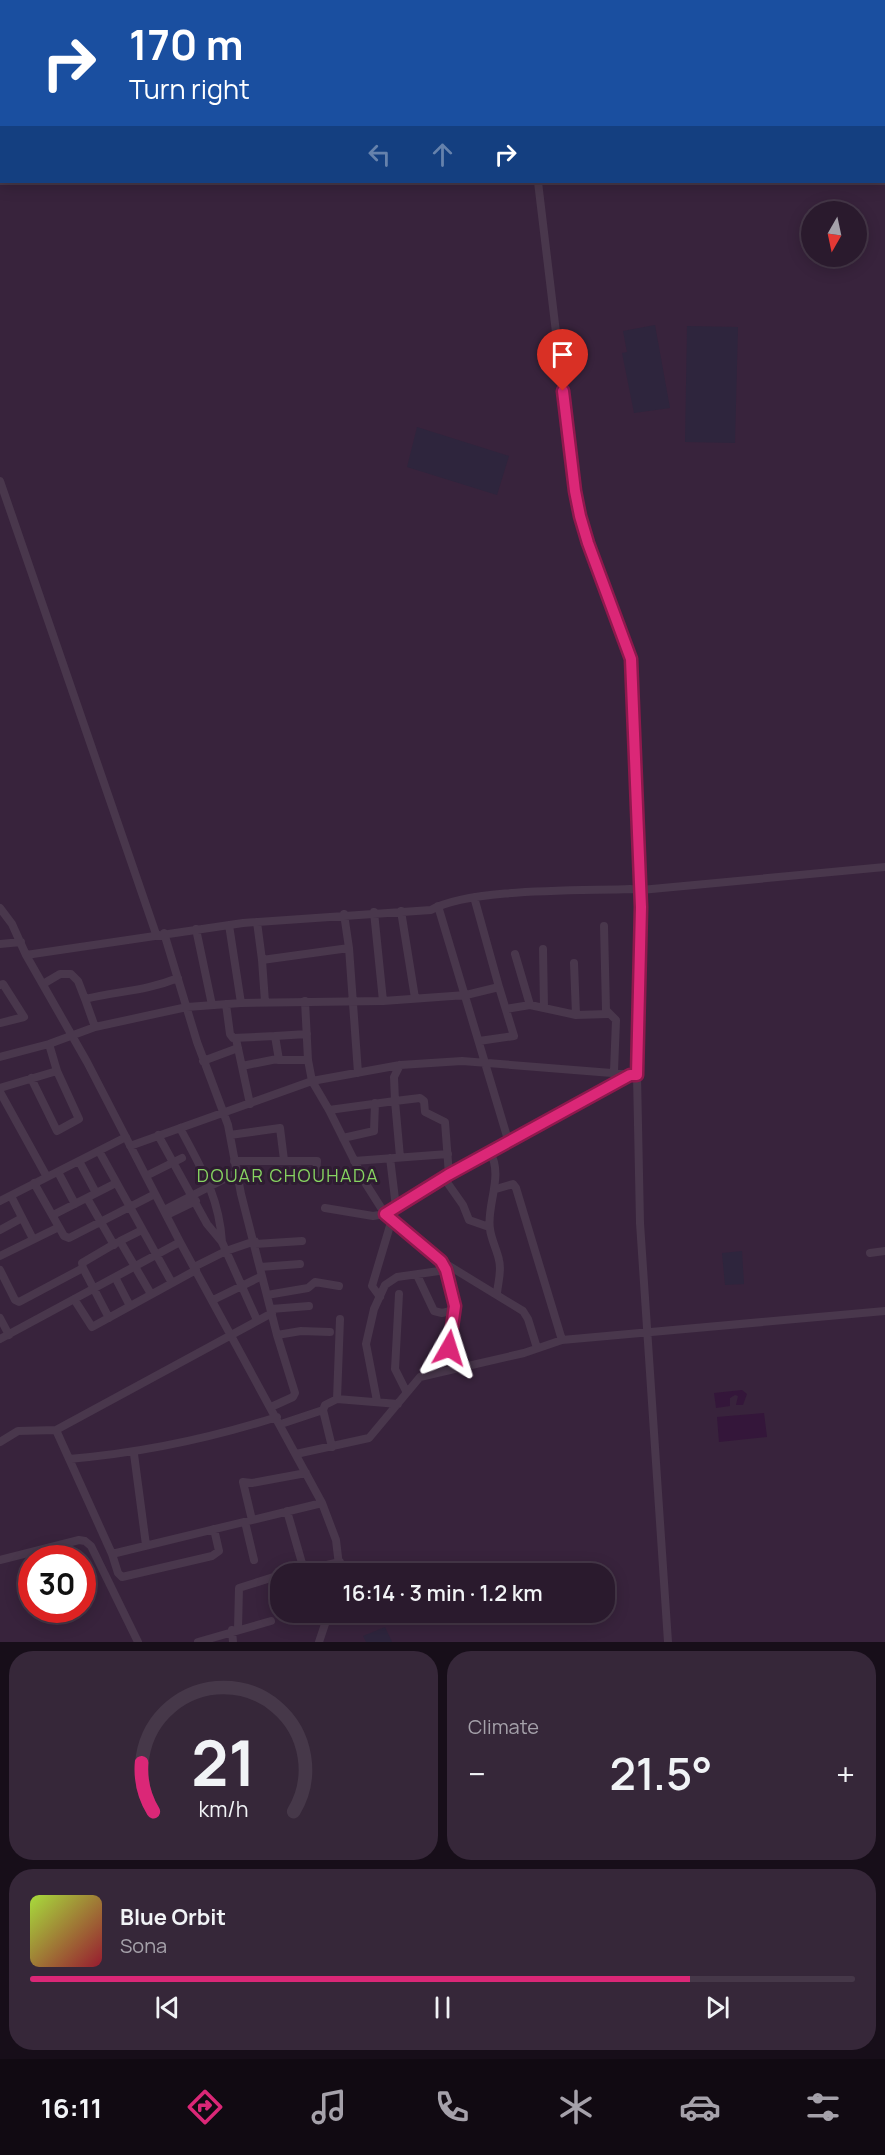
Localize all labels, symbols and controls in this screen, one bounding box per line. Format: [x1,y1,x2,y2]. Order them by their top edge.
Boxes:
text: 170 m [129,15,244,73]
icon: right [30,24,108,102]
text: Turn right [129,70,250,107]
icon: left [363,138,396,171]
icon: ahead [426,138,459,171]
icon: right [489,138,522,171]
north arrow [801,201,867,267]
map controls [801,201,867,267]
pin [537,329,588,391]
icon: arrive [546,338,579,371]
district label: DOUAR CHOUHADA [197,1163,379,1187]
position arrow [417,1316,481,1380]
speed limit sign: 30 [18,1545,96,1623]
text: 16:14 · 3 min · 1.2 km [342,1578,543,1608]
text: Climate [468,1713,539,1740]
text: 21 [191,1719,256,1805]
text: 21.5° [609,1742,712,1804]
text: − [468,1751,486,1796]
text: + [836,1751,855,1796]
text: km/h [199,1795,248,1824]
text: Blue Orbit [120,1902,226,1932]
text: Sona [120,1932,167,1959]
icon: previous [151,1991,184,2024]
icon: pause [426,1991,459,2024]
icon: next [701,1991,734,2024]
icon: directions [184,2086,226,2128]
icon: music [308,2086,350,2128]
icon: phone [431,2086,473,2128]
icon: climate [555,2086,597,2128]
icon: car [679,2086,721,2128]
icon: filters [802,2086,844,2128]
text: 16:11 [41,2089,102,2126]

